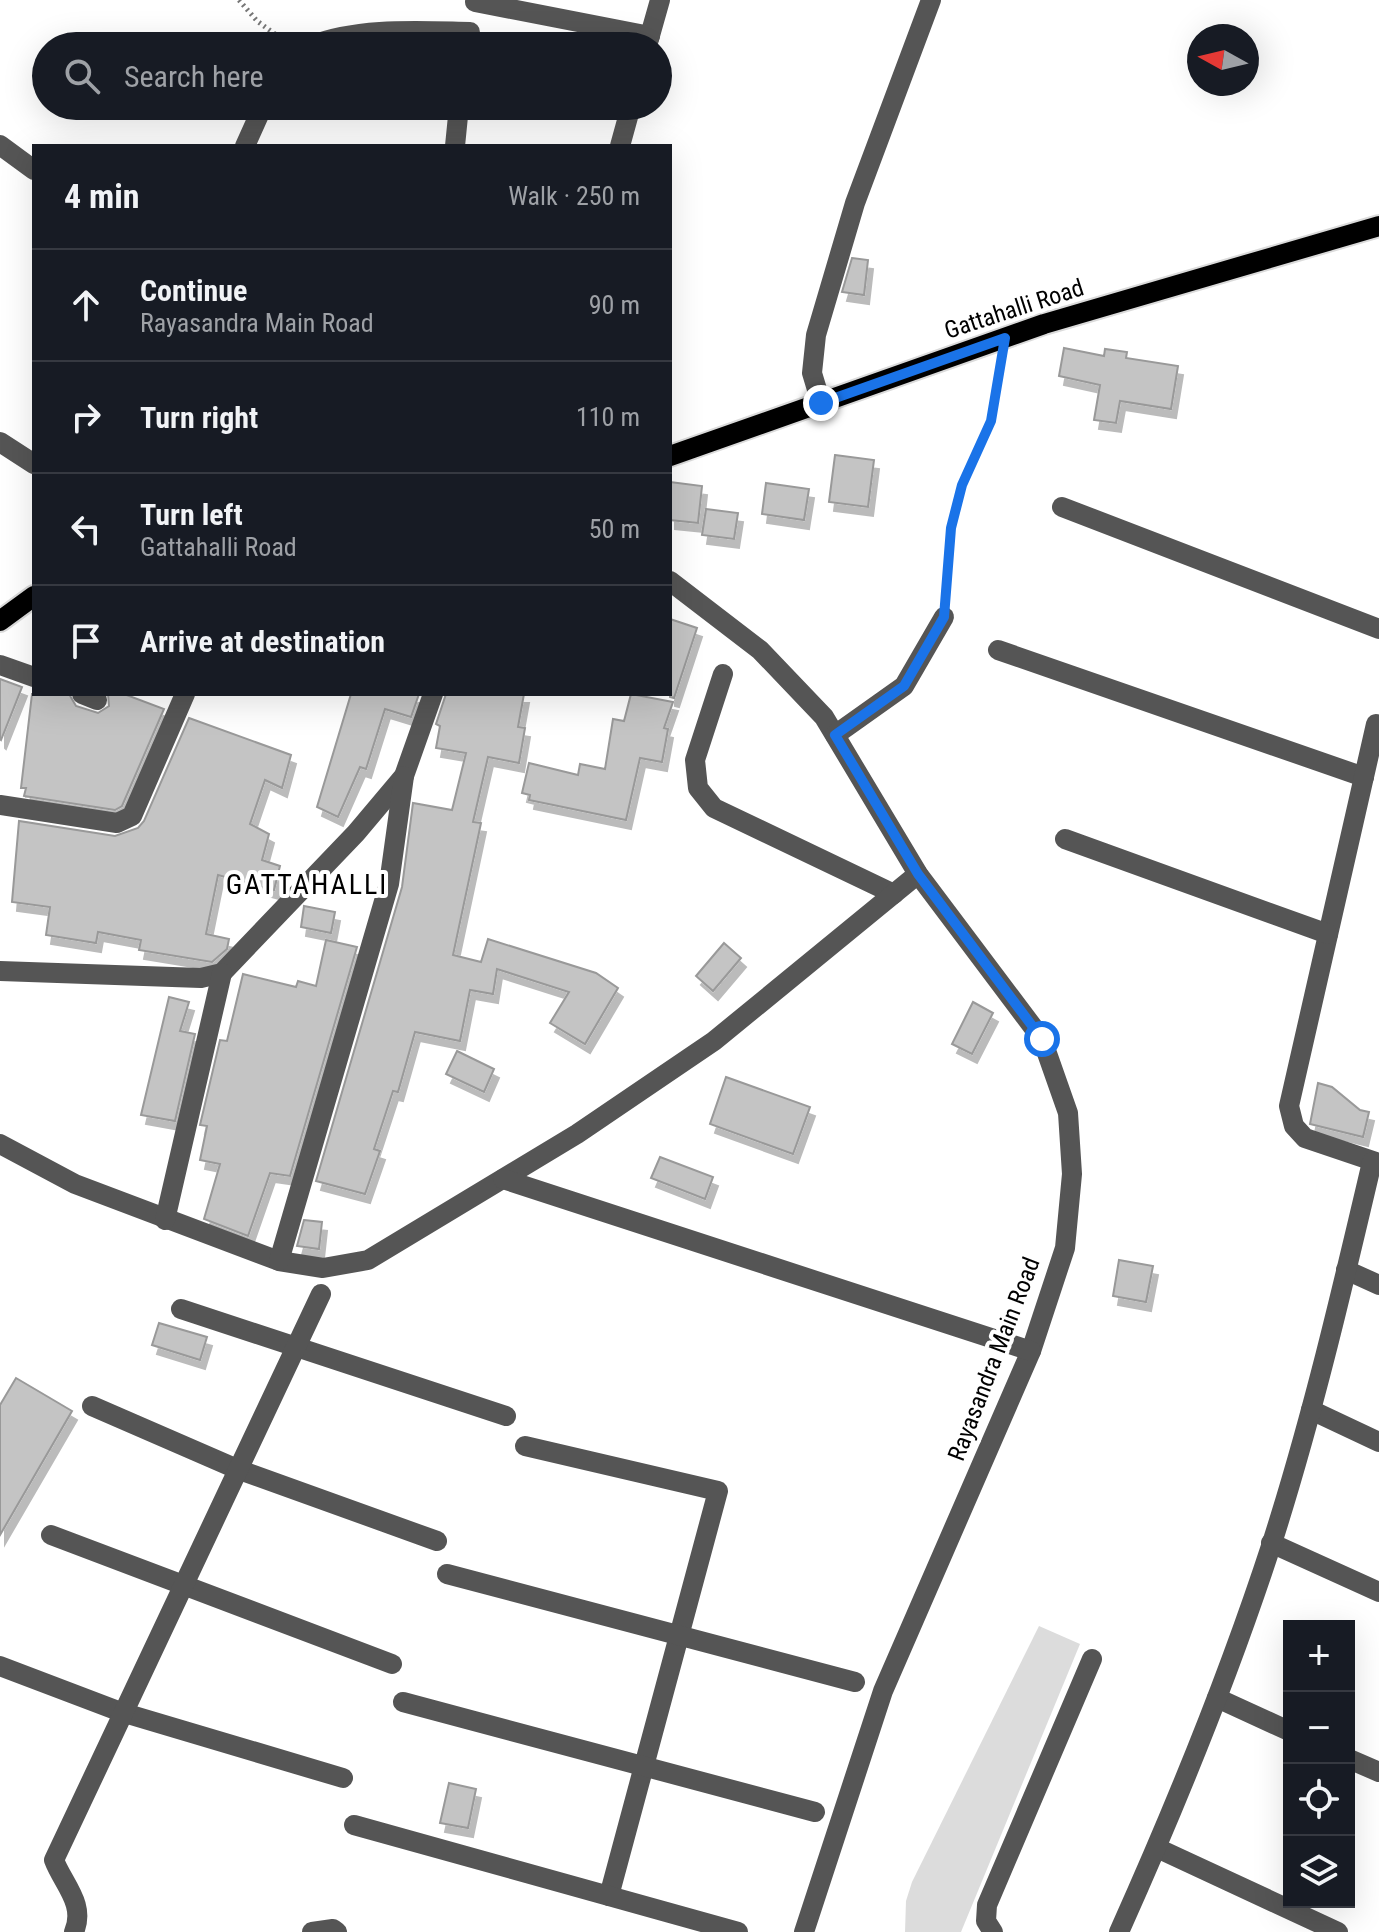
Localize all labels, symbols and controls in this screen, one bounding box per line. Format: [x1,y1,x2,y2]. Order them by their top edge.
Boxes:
north arrow [1187,24,1259,96]
search box [32,32,672,120]
icon: search [60,54,104,98]
text: Search here [124,59,264,94]
text: 4 min [64,176,140,216]
text: Walk · 250 m [508,181,640,211]
text: Continue [140,273,247,308]
street label: Gattahalli Road [941,273,1087,345]
icon: ahead [64,283,108,327]
text: 90 m [589,290,640,320]
text: Rayasandra Main Road [140,308,374,338]
route end [803,385,839,421]
icon: right [64,395,108,439]
text: Turn right [140,400,258,435]
text: 110 m [576,402,640,432]
text: Turn left [140,497,243,532]
icon: left [64,507,108,551]
text: 50 m [589,514,640,544]
text: Gattahalli Road [140,532,297,562]
icon: arrive [64,619,108,663]
text: Arrive at destination [140,624,385,659]
district label: GATTAHALLI [226,868,388,901]
route start [1024,1021,1060,1057]
street label: Rayasandra Main Road [942,1253,1046,1465]
map controls [1283,1620,1355,1908]
button: + [1283,1620,1355,1692]
button: − [1283,1692,1355,1764]
button: locate [1283,1764,1355,1836]
button: layers [1283,1836,1355,1908]

